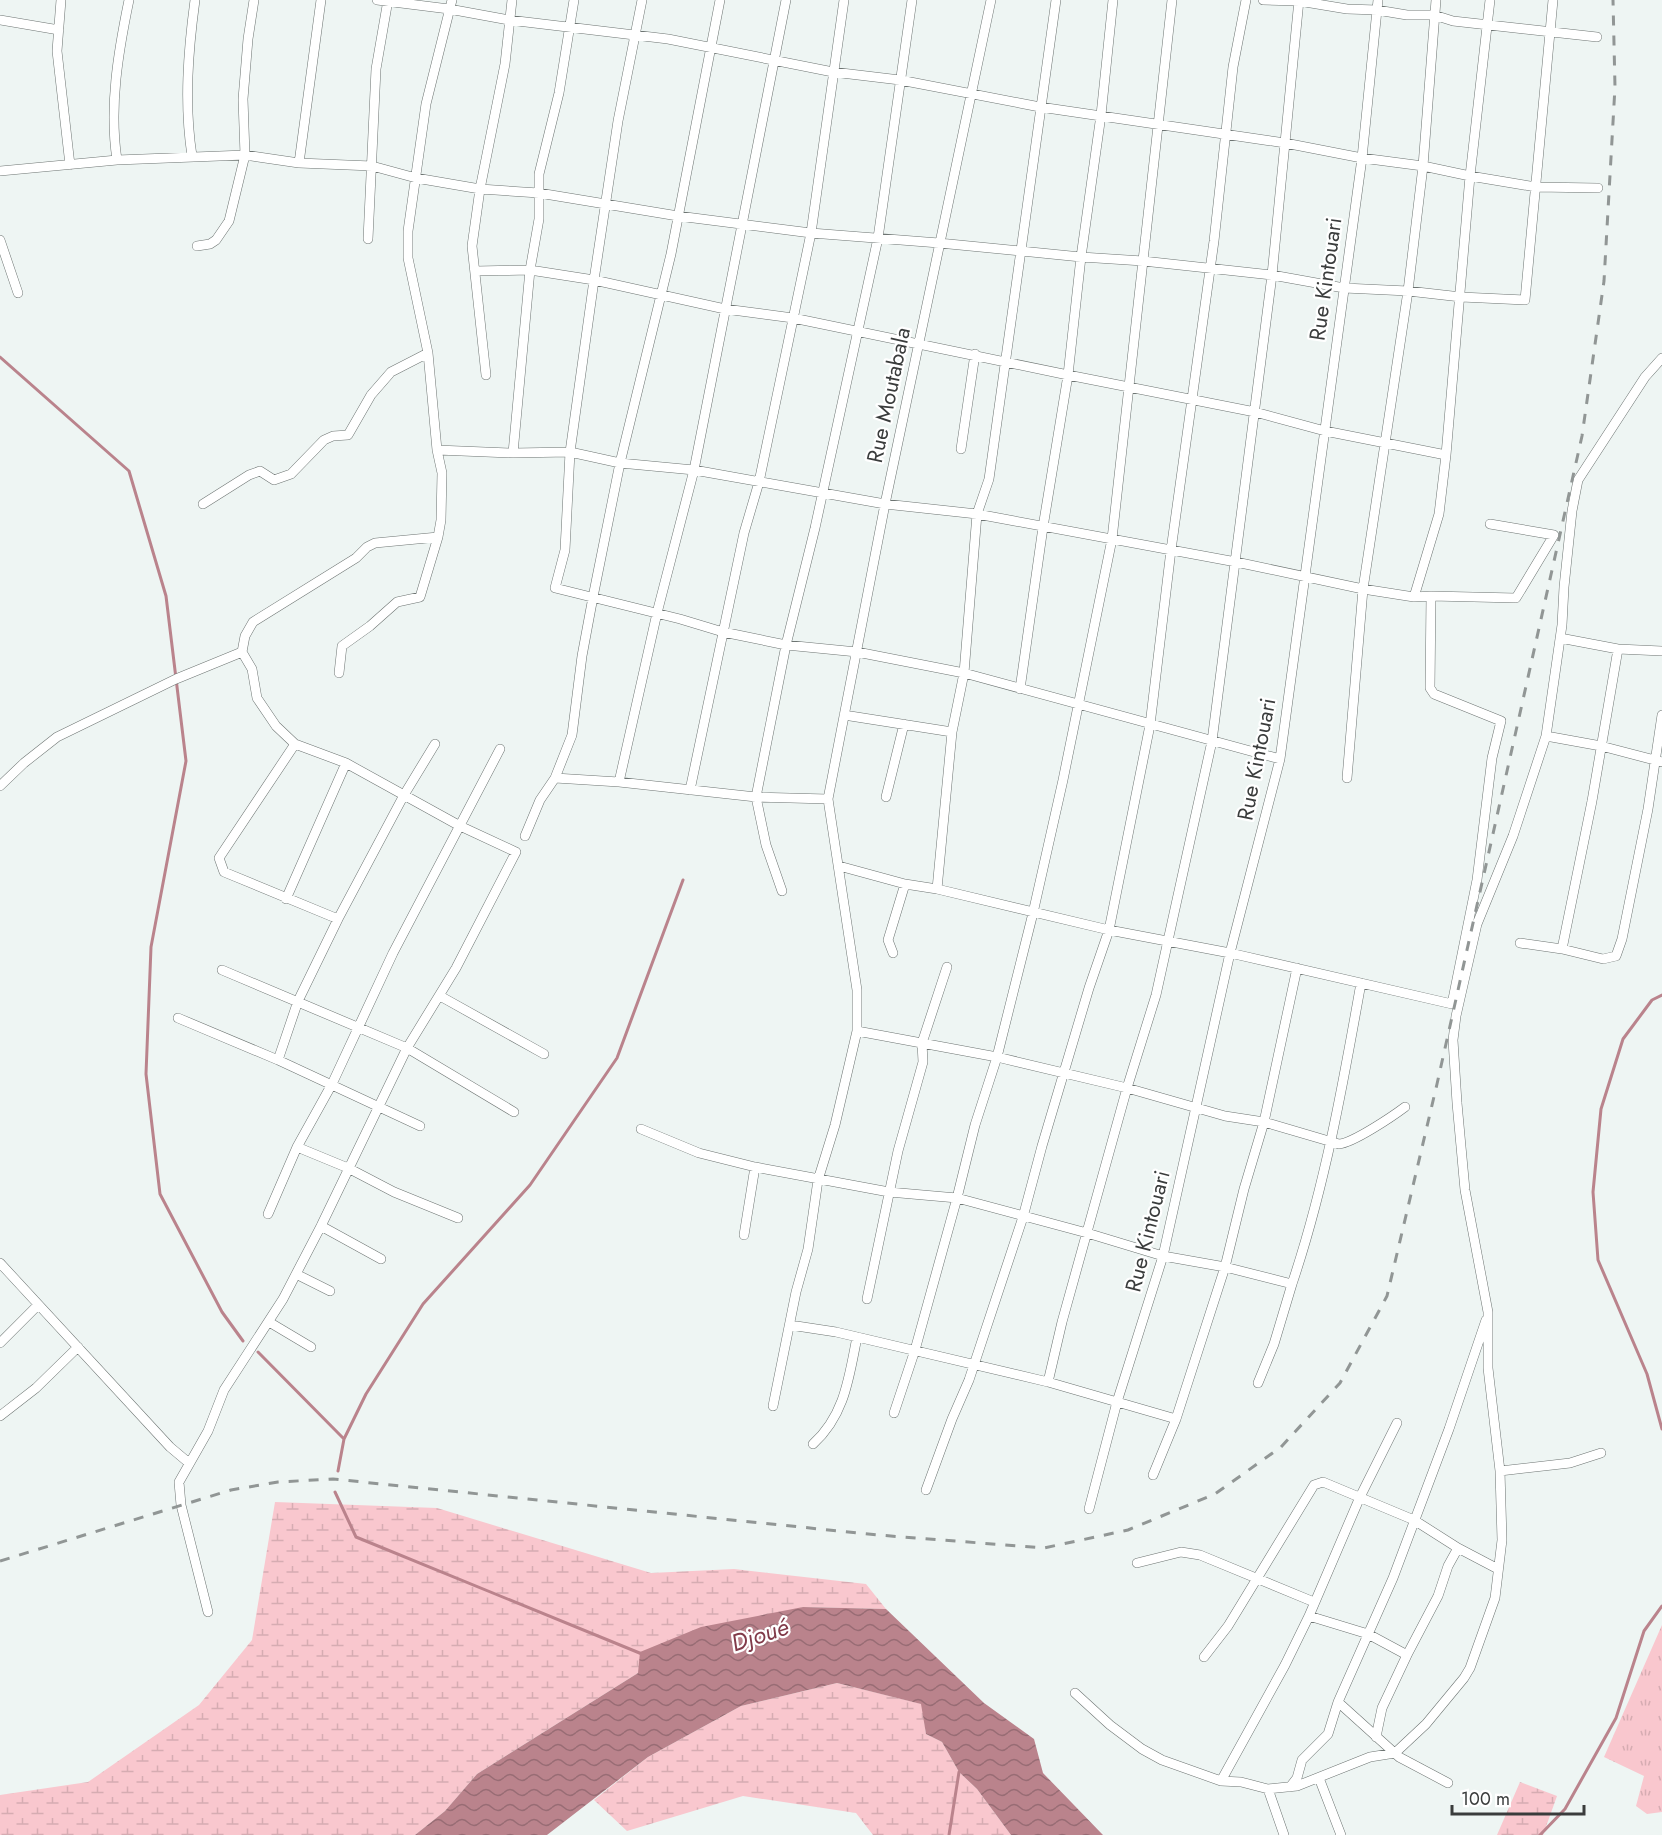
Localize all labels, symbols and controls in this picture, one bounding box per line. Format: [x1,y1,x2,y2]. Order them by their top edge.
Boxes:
street label: Rue Kintouari [1301,215,1349,343]
street label: Rue Moutabala [858,324,918,466]
street label: Rue Kintouari [1228,695,1284,823]
street label: Rue Kintouari [1116,1167,1178,1295]
water label: Djoué [727,1609,794,1660]
scale bar [1452,1778,1584,1816]
text: 100 m [1461,1786,1510,1812]

